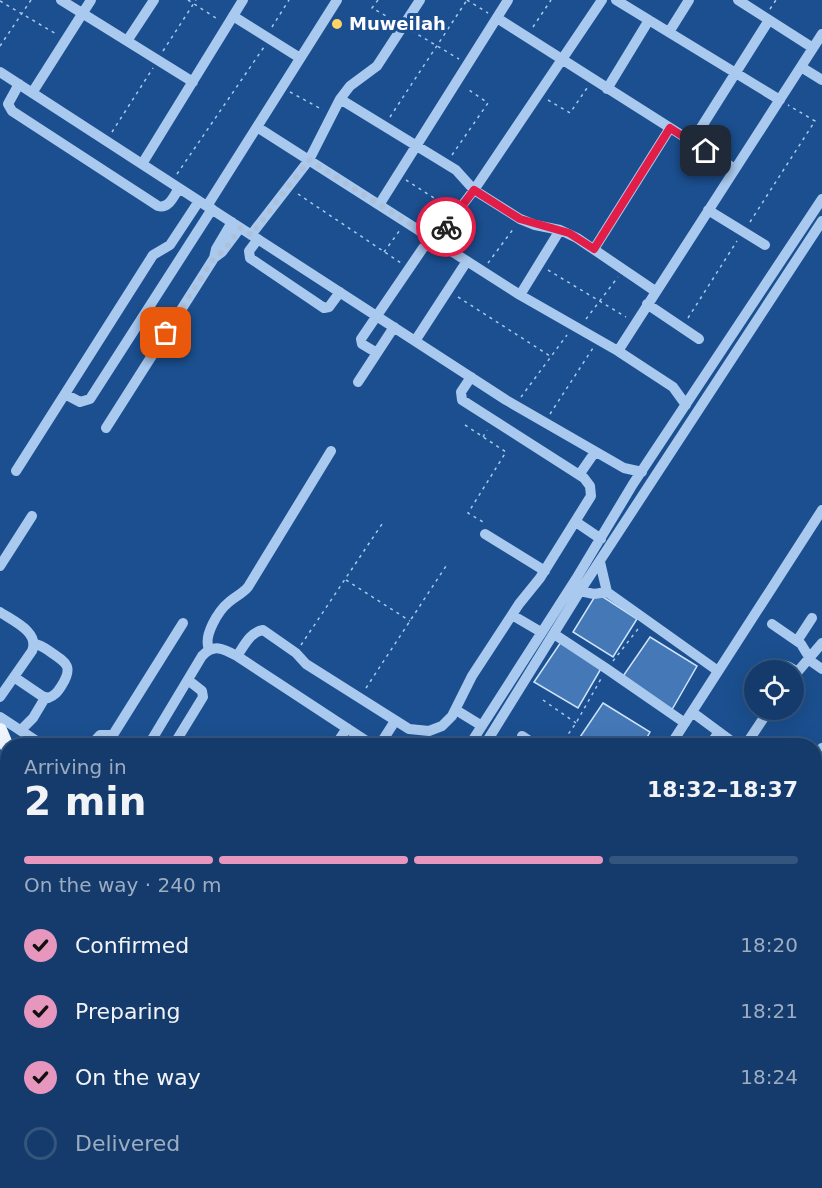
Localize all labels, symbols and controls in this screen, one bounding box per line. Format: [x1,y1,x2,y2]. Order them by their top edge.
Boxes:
place label: Muweilah [349,13,446,34]
marker: Muweilah [330,17,344,31]
pin [680,125,731,176]
icon: home [689,134,722,167]
courier [416,197,476,257]
icon: bike [430,211,463,244]
pin [140,307,191,358]
icon: bag [149,316,182,349]
map controls [744,660,804,720]
button: locate [744,660,804,720]
text: Arriving in [24,755,127,779]
text: 18:32–18:37 [647,777,798,802]
text: 2 min [24,779,146,824]
text: On the way · 240 m [24,873,222,897]
icon: check [24,929,57,962]
text: Confirmed [75,933,189,958]
text: 18:20 [740,933,798,957]
icon: check [24,995,57,1028]
text: Preparing [75,999,181,1024]
text: 18:21 [740,999,798,1023]
icon: check [24,1061,57,1094]
text: On the way [75,1065,201,1090]
text: 18:24 [740,1065,798,1089]
text: Delivered [75,1131,180,1156]

